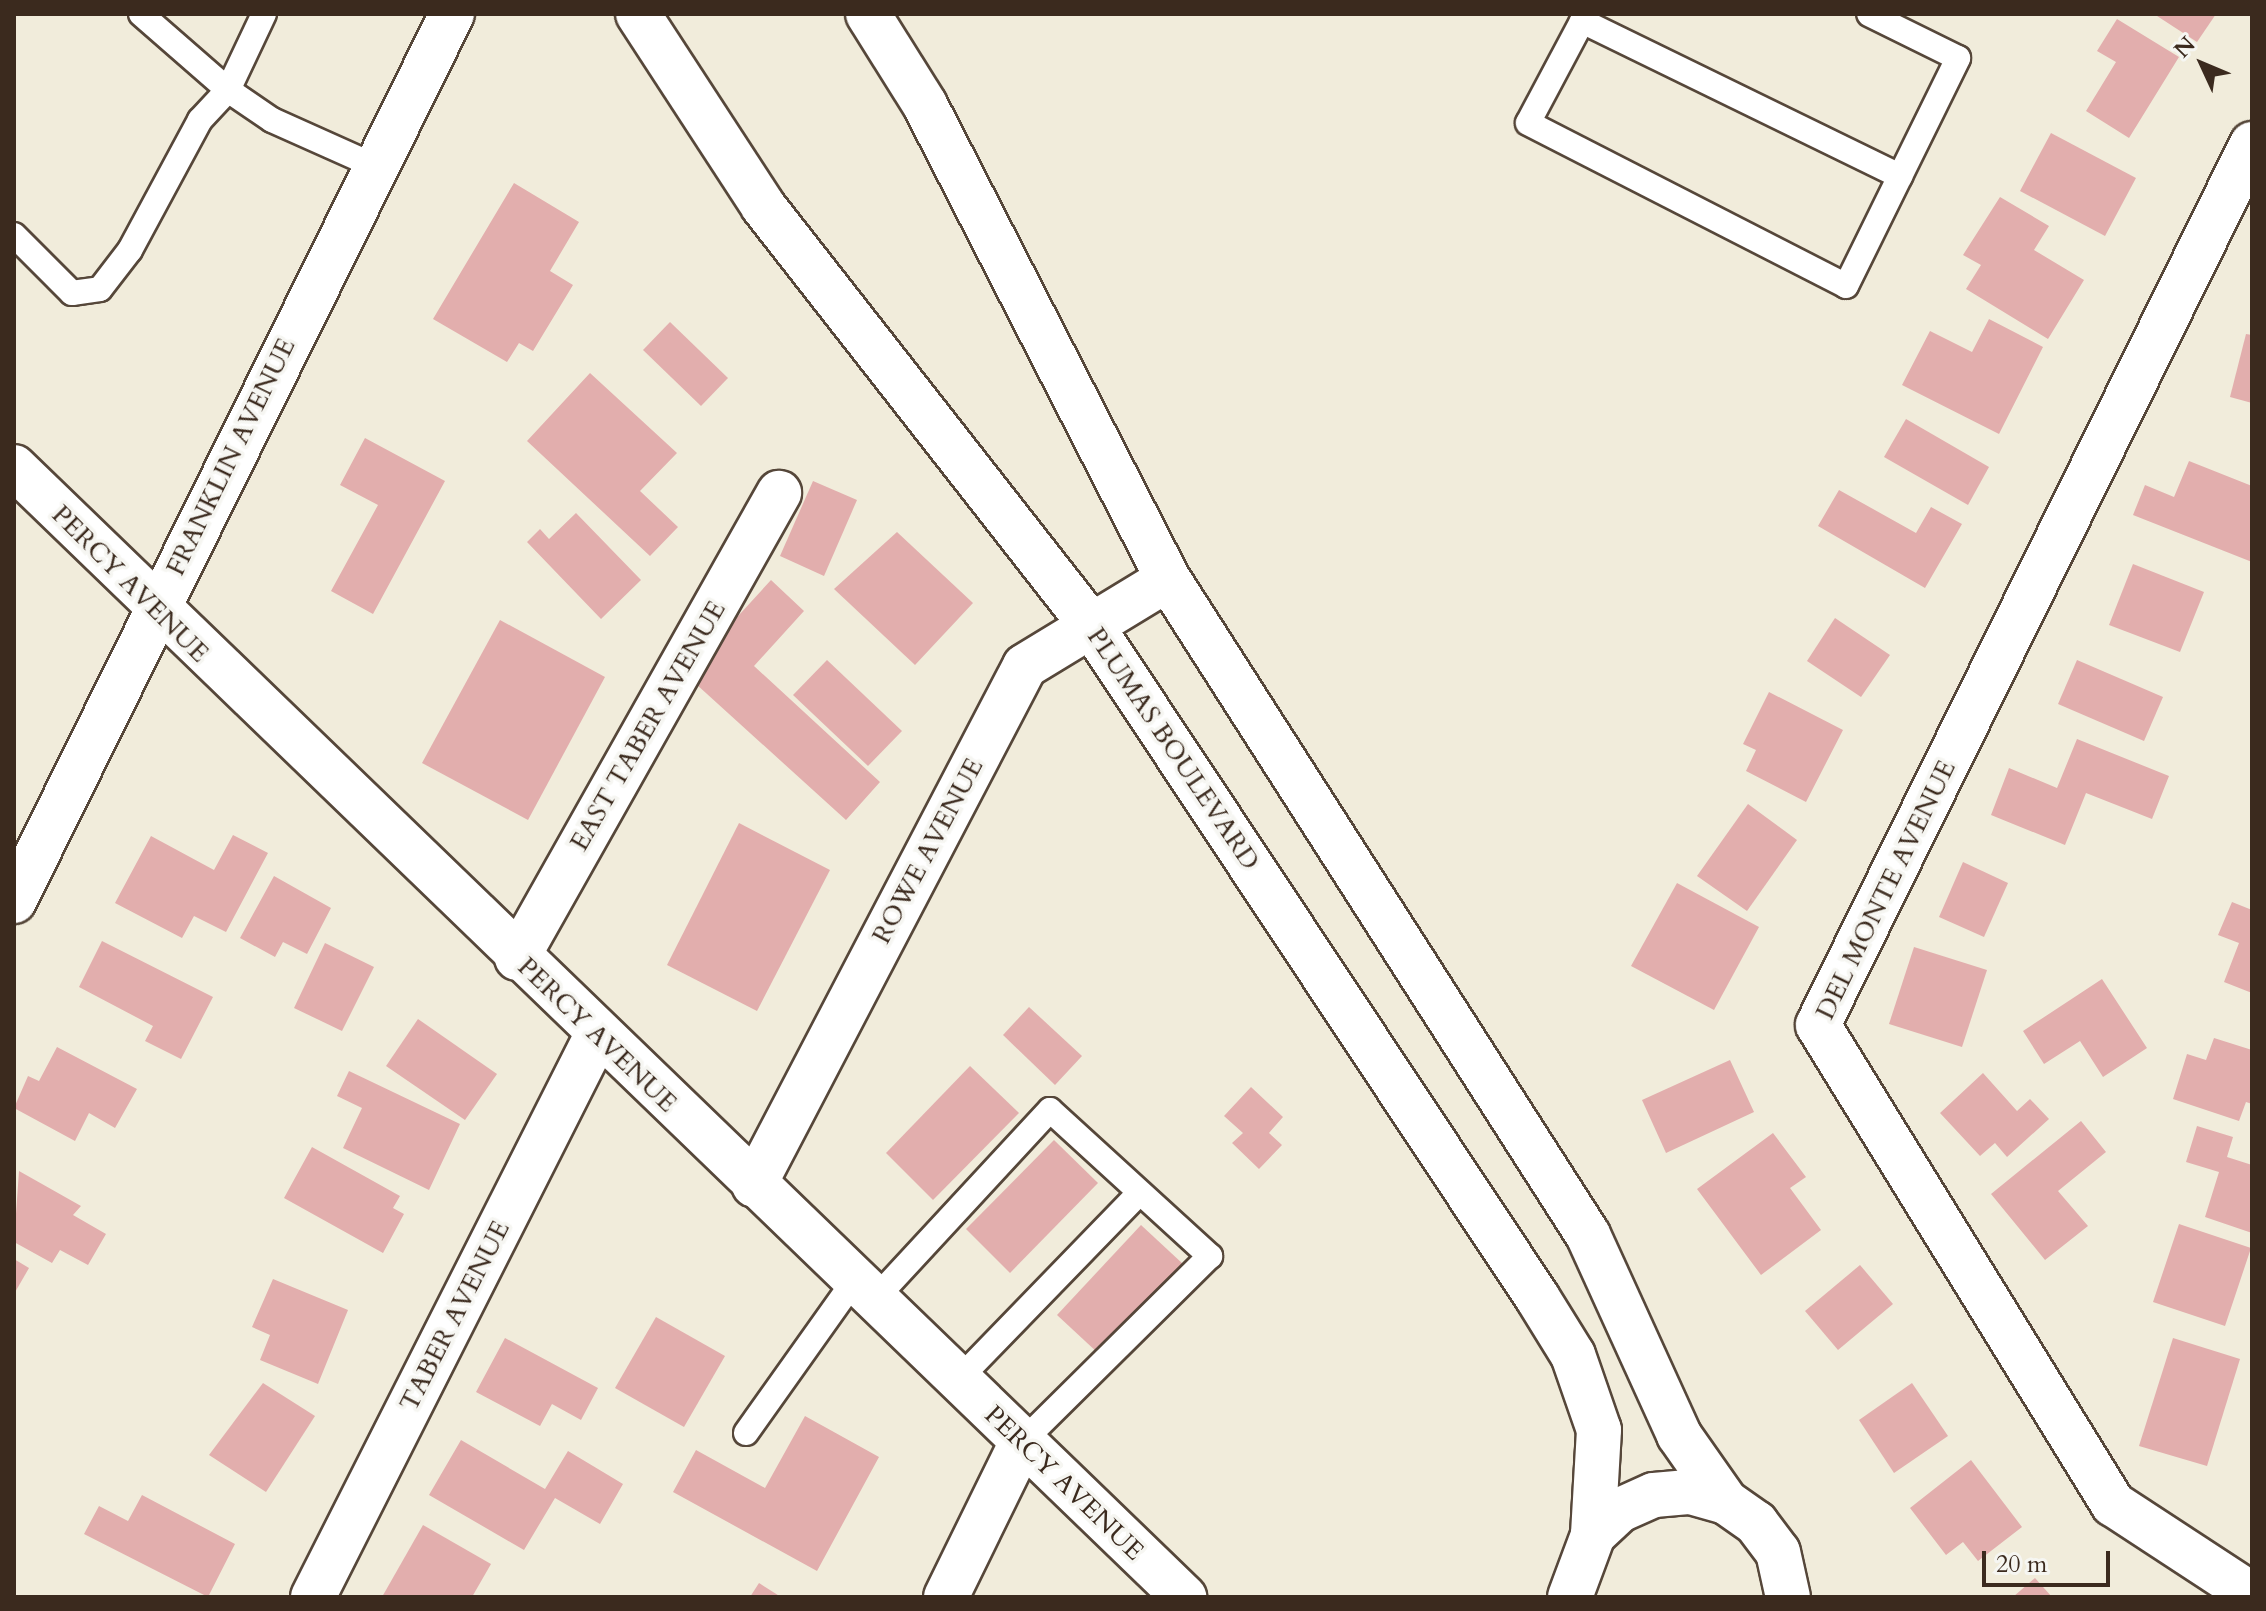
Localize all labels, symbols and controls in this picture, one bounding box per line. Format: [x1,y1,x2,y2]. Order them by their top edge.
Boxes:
north arrow [2162,24,2242,104]
text: N [2167,30,2202,65]
street label: FRANKLIN AVENUE [160,333,302,581]
street label: PERCY AVENUE [45,499,215,669]
street label: EAST TABER AVENUE [564,596,732,856]
street label: PLUMAS BOULEVARD [1080,622,1266,876]
street label: ROWE AVENUE [866,753,990,949]
street label: DEL MONTE AVENUE [1810,755,1962,1025]
street label: PERCY AVENUE [511,951,683,1119]
street label: TABER AVENUE [394,1216,516,1416]
street label: PERCY AVENUE [978,1399,1150,1567]
scale bar [1986,1535,2114,1585]
text: 20 m [1996,1548,2047,1581]

